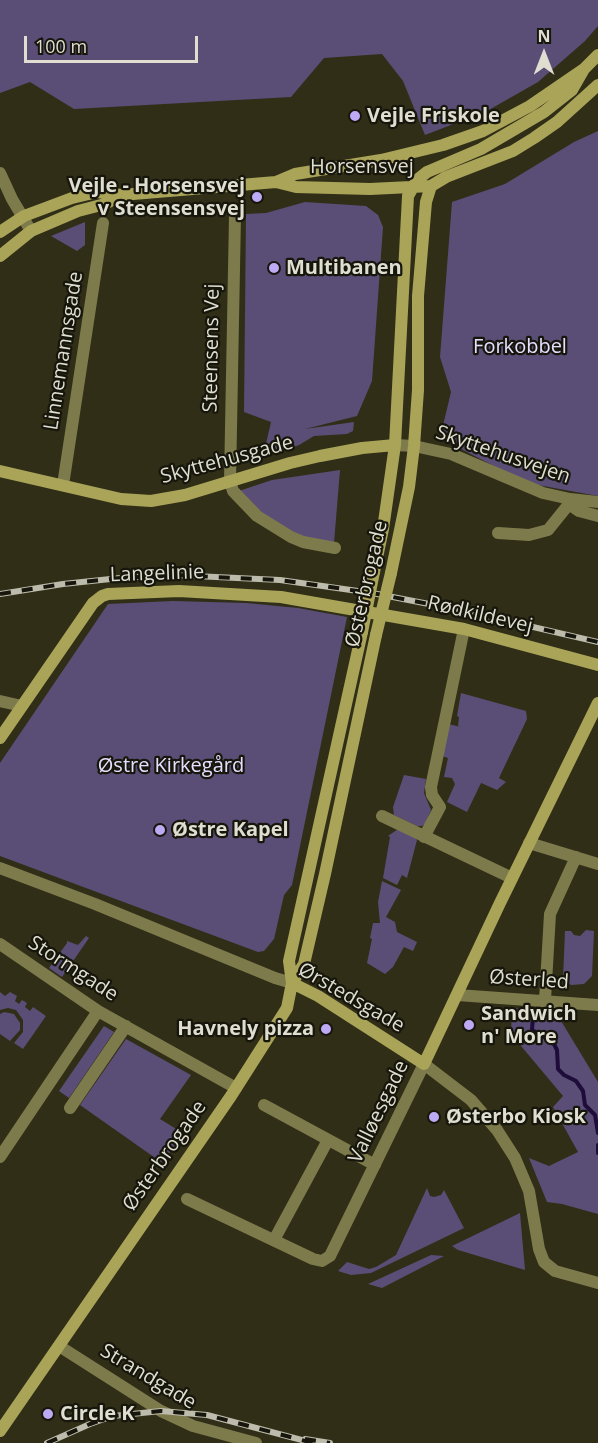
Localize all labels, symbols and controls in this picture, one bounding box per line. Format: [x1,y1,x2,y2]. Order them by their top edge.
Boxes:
scale bar [27,24,201,62]
north arrow [514,24,574,84]
text: N [537,25,551,47]
text: 100 m [35,34,87,58]
place label: Vejle Friskole [367,104,500,128]
marker: Vejle Friskole [348,109,362,123]
street label: Horsensvej [310,155,414,179]
place label: Vejle - Horsensvej v Steensensvej [68,174,245,221]
marker: Vejle - Horsensvej v Steensensvej [250,190,264,204]
place label: Multibanen [286,256,402,280]
marker: Multibanen [267,261,281,275]
street label: Linnemannsgade [40,270,88,432]
street label: Steensens Vej [199,283,225,413]
park label: Forkobbel [473,335,567,359]
street label: Skyttehusvejen [433,421,573,489]
street label: Skyttehusgade [158,431,296,489]
street label: Østerbrogade [341,518,393,650]
street label: Langelinie [109,560,205,588]
street label: Rødkildevej [425,591,535,639]
park label: Østre Kirkegård [98,754,244,778]
place label: Østre Kapel [172,818,289,842]
marker: Østre Kapel [153,823,167,837]
street label: Stormgade [24,931,122,1007]
street label: Ørstedsgade [294,958,408,1038]
street label: Østerled [488,965,570,995]
place label: Sandwich n' More [481,1002,577,1049]
place label: Havnely pizza [177,1017,314,1041]
marker: Sandwich n' More [462,1018,476,1032]
marker: Havnely pizza [319,1022,333,1036]
street label: Valløesgade [344,1057,414,1167]
street label: Østerbrogade [118,1096,212,1216]
place label: Østerbo Kiosk [446,1105,586,1129]
marker: Østerbo Kiosk [427,1110,441,1124]
street label: Strandgade [96,1339,200,1415]
place label: Circle K [60,1402,135,1426]
marker: Circle K [41,1407,55,1421]

